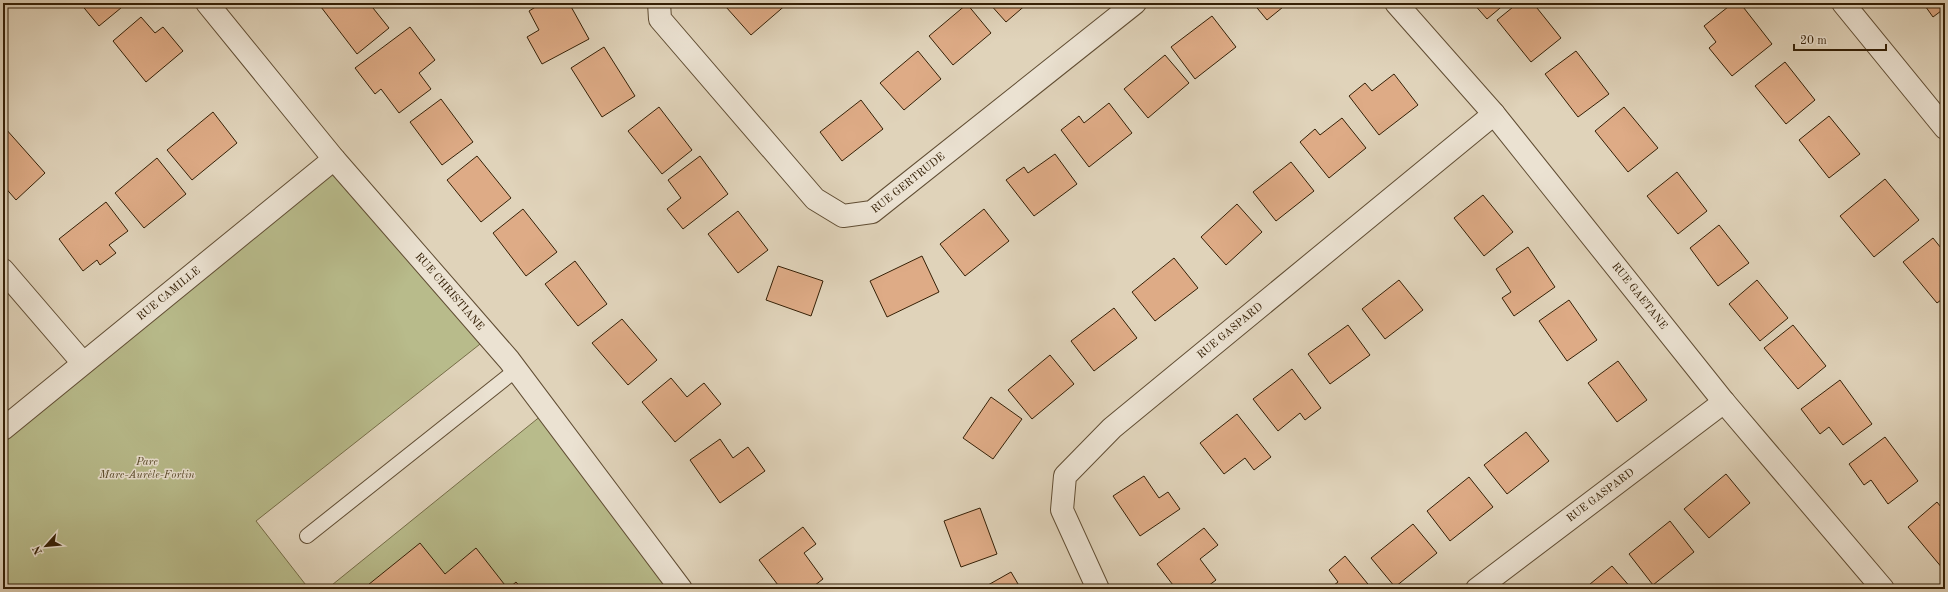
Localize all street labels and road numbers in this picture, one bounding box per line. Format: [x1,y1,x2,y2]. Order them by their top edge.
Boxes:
street label: RUE GERTRUDE [870,151,947,216]
street label: RUE CHRISTIANE [413,251,486,332]
street label: RUE GAETANE [1610,261,1669,331]
street label: RUE CAMILLE [135,265,202,323]
street label: RUE GASPARD [1195,301,1265,361]
street label: RUE GASPARD [1565,466,1637,524]

